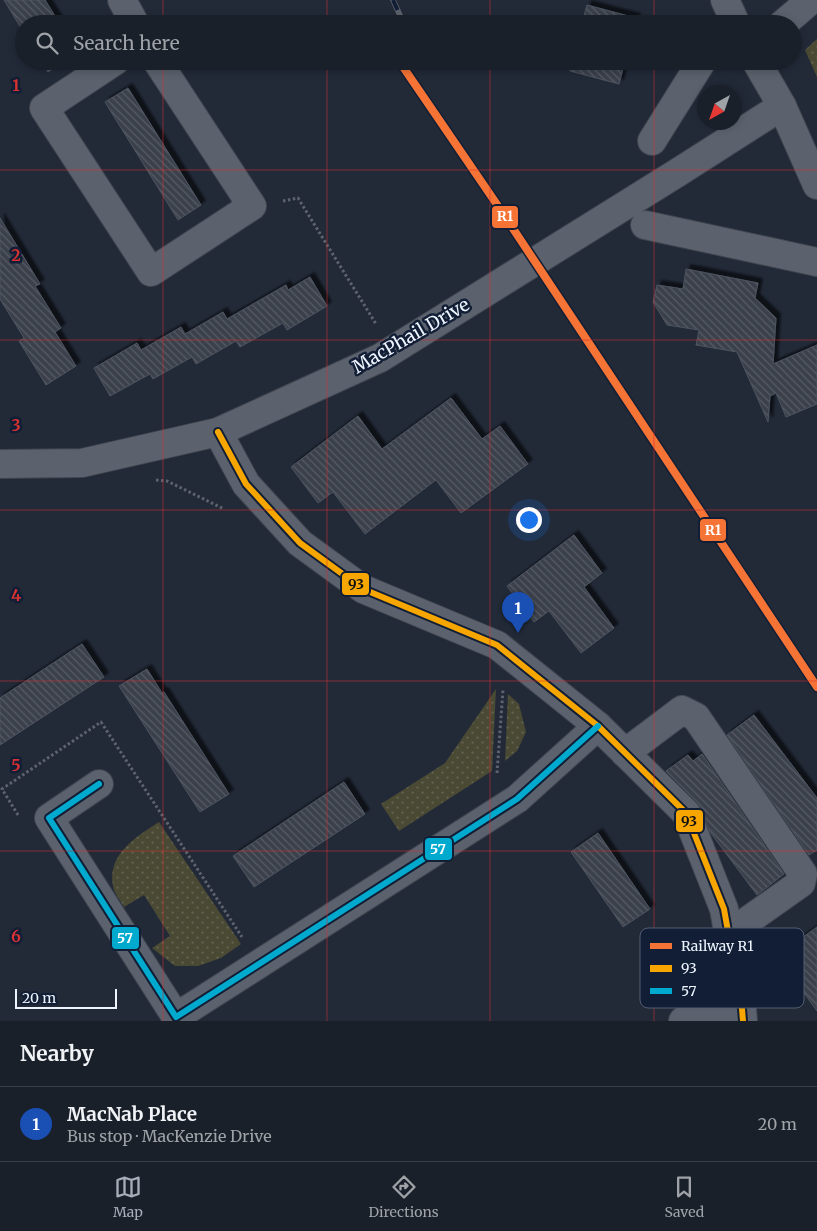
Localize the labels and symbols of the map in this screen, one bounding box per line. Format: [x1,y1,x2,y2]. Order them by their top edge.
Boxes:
text: 1 [12,75,20,95]
north arrow [697,85,742,130]
line badge: R1 [491,205,519,229]
text: R1 [497,207,514,225]
text: 2 [11,245,21,265]
street label: MacPhail Drive [348,293,473,378]
text: 3 [11,415,21,435]
your location [516,507,542,533]
line badge: R1 [699,518,727,542]
text: R1 [705,521,722,539]
line badge: 93 [341,572,370,596]
text: 93 [348,575,364,593]
text: 4 [11,585,21,605]
pin: 1 [502,592,534,633]
text: 5 [11,755,21,775]
line badge: 93 [675,809,704,833]
text: 93 [681,812,697,830]
line badge: 57 [424,837,453,861]
text: 57 [430,840,446,858]
text: 6 [11,926,21,946]
line badge: 57 [111,926,140,950]
legend [640,928,804,1008]
text: 57 [117,929,133,947]
text: Railway R1 [681,937,753,955]
text: 93 [681,959,697,977]
text: 57 [681,982,697,1000]
scale bar [15,986,118,1009]

